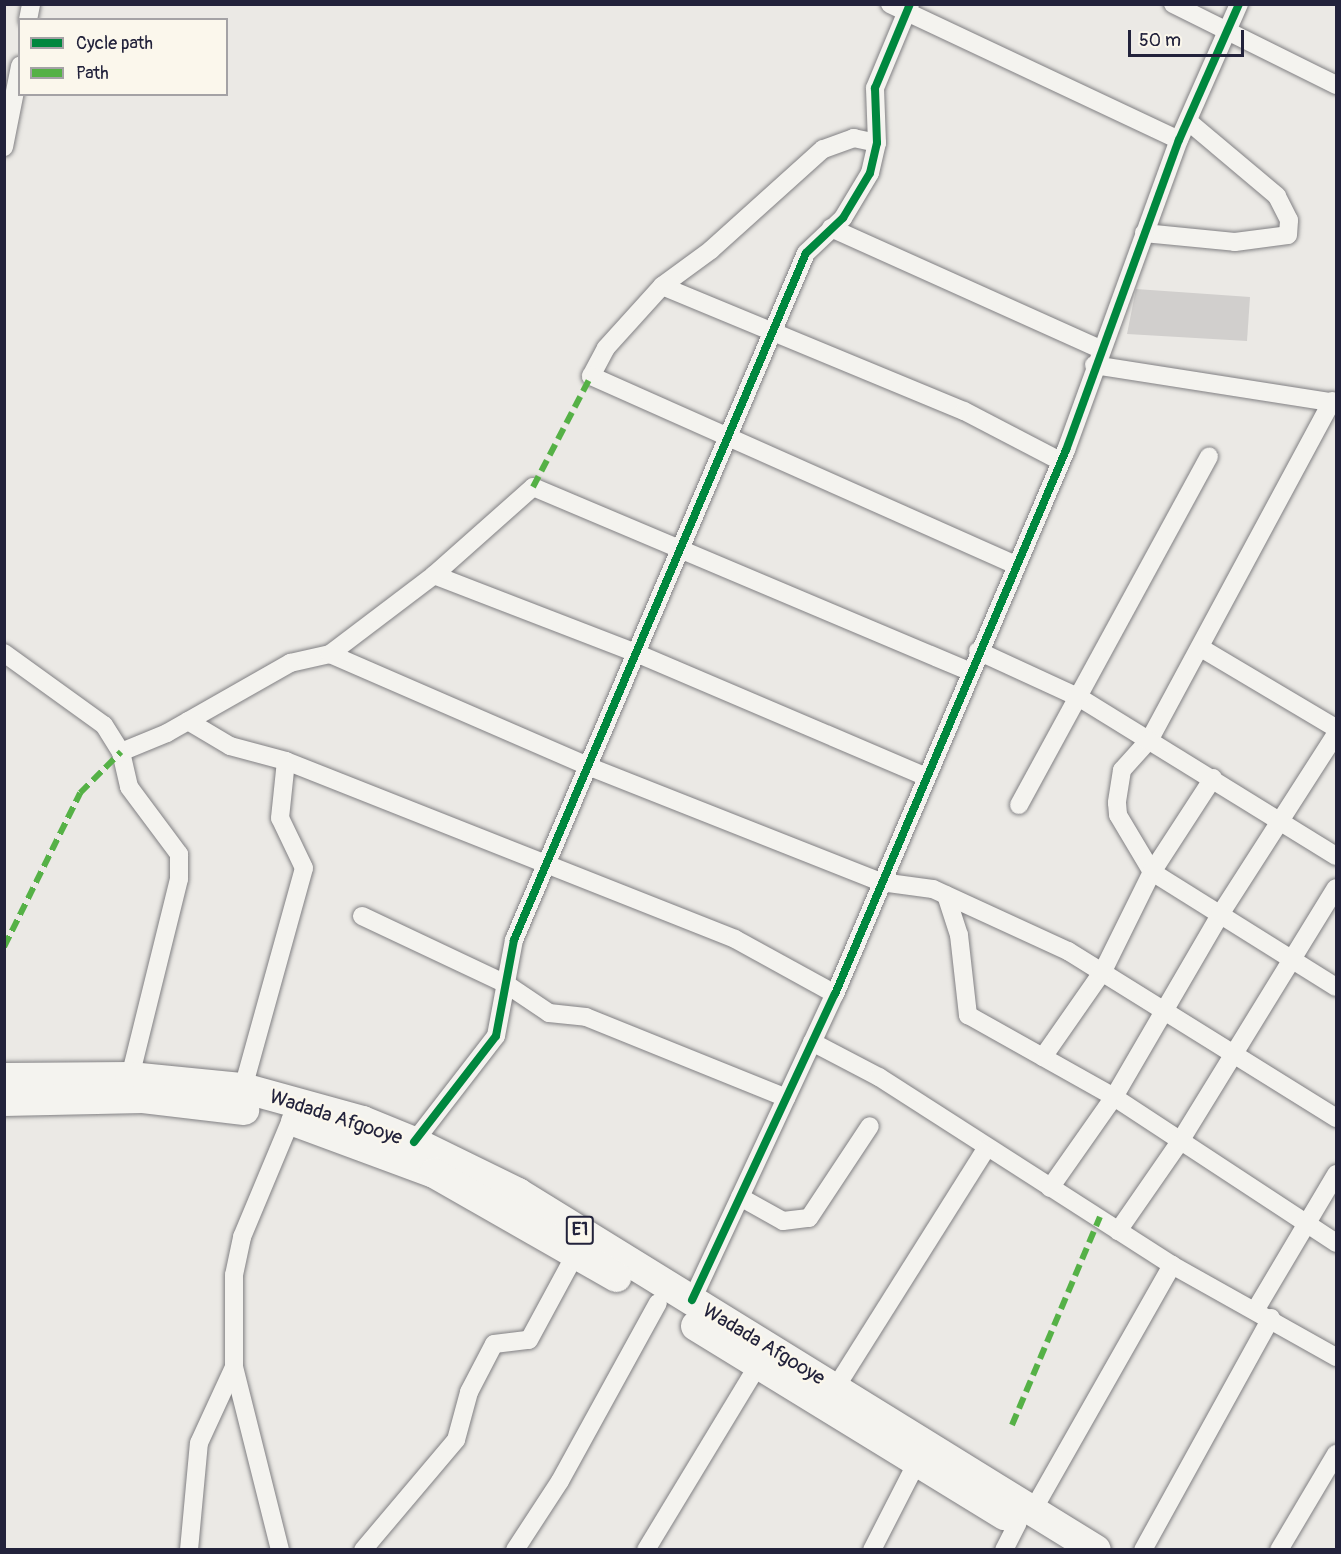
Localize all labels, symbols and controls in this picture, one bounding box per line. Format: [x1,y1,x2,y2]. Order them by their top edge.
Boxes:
legend [18,18,228,96]
scale bar [1131,18,1246,56]
text: 50 m [1139,29,1181,52]
text: Cycle path [76,32,153,55]
text: Path [76,62,109,85]
street label: Wadada Afgooye [266,1084,406,1150]
road number: E1 [565,1215,595,1245]
street label: Wadada Afgooye [699,1298,829,1390]

